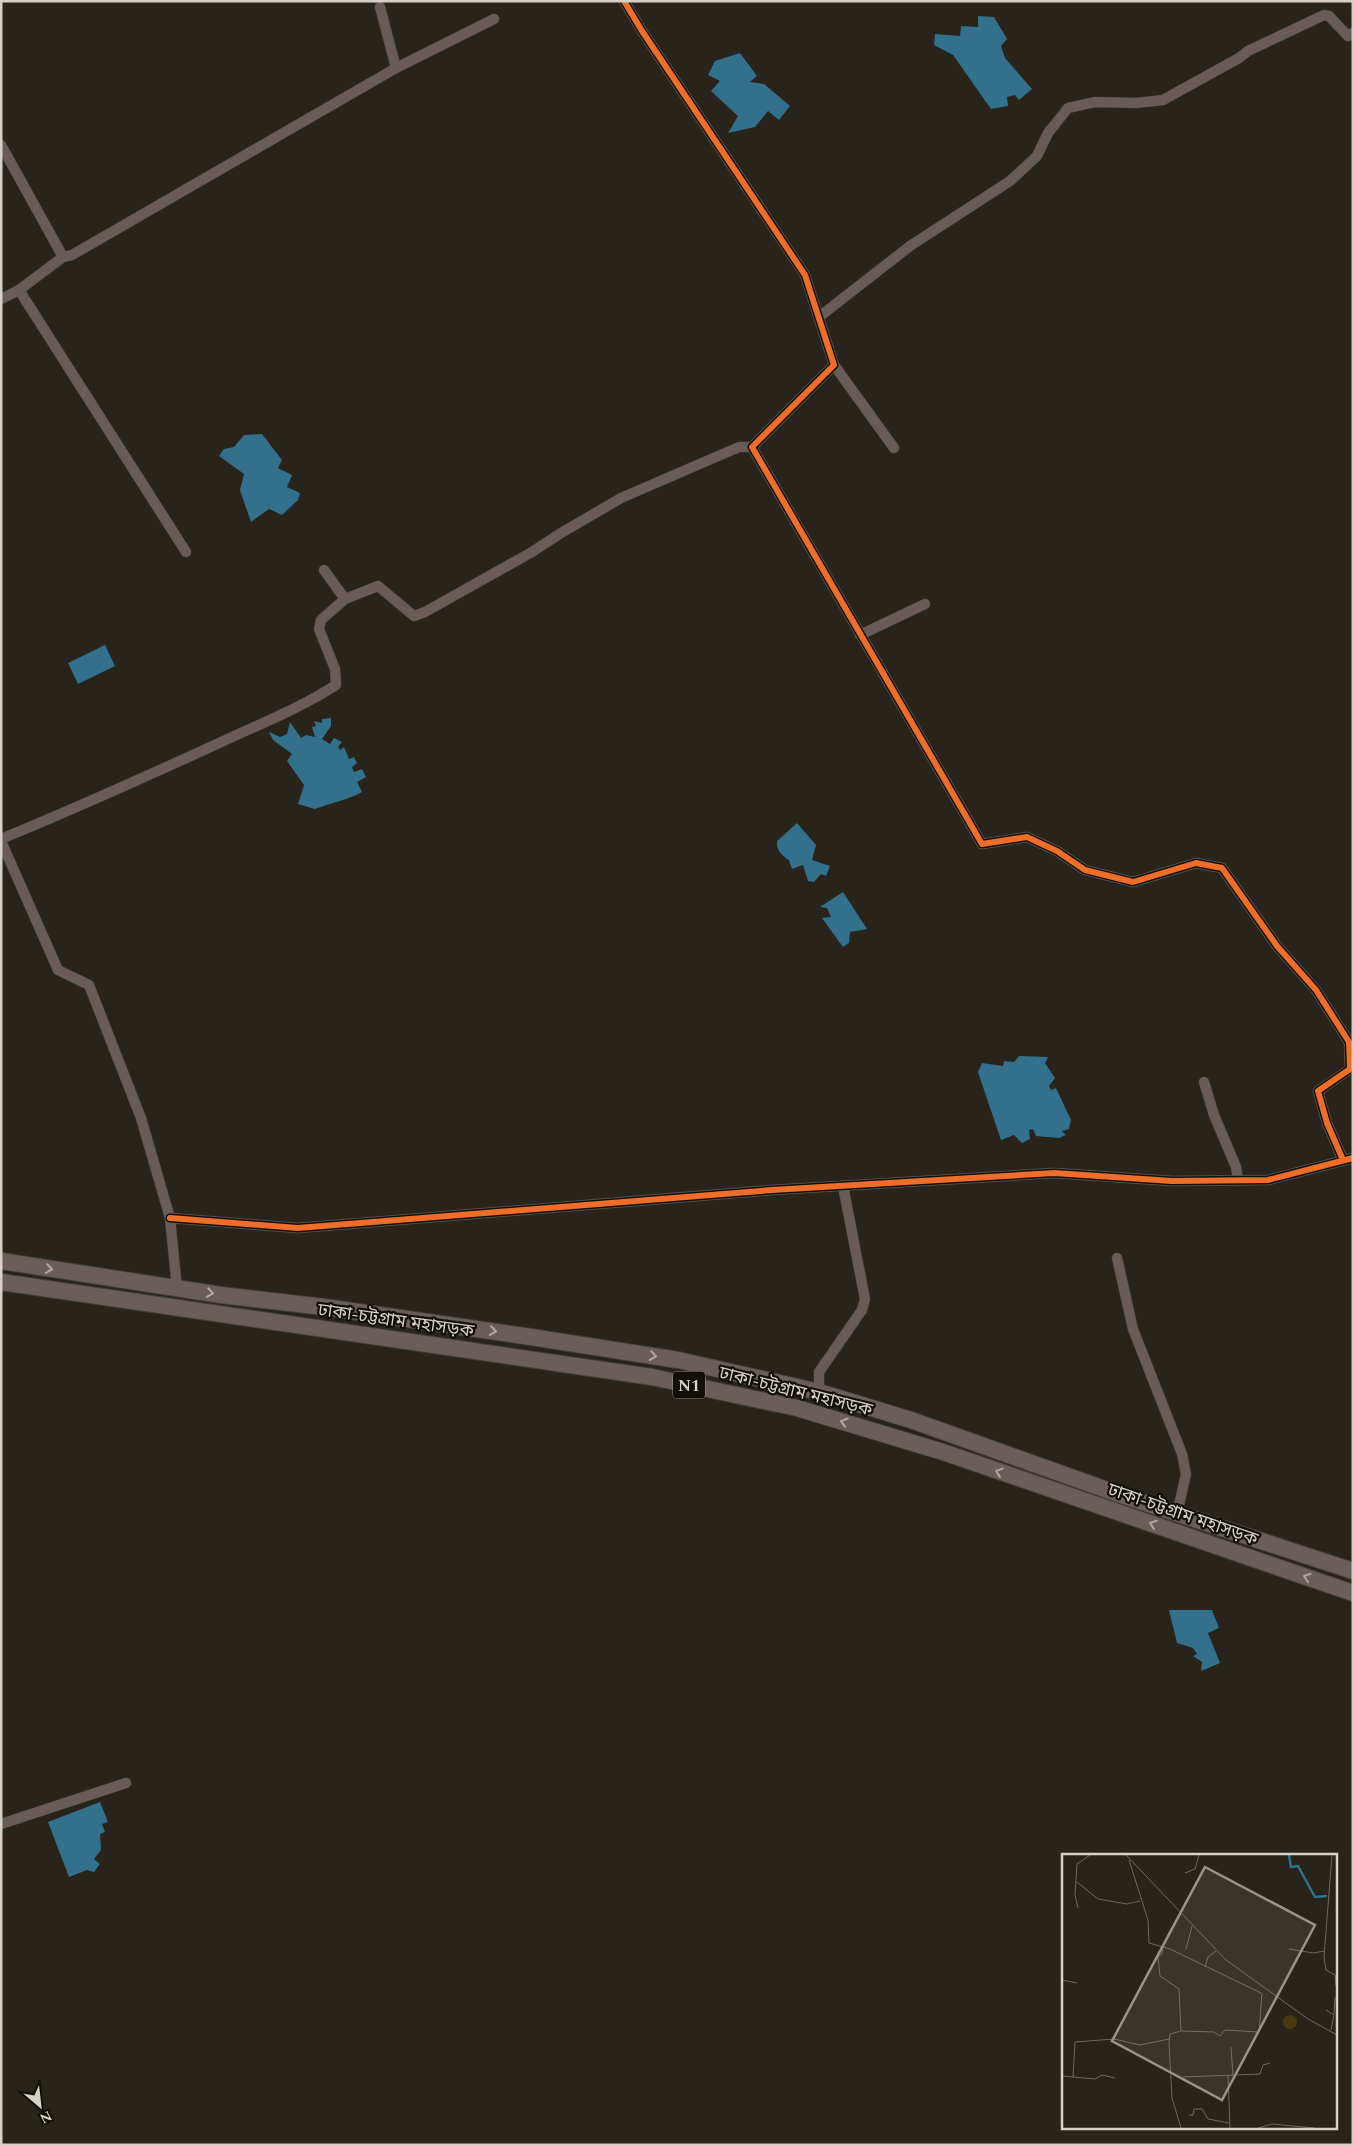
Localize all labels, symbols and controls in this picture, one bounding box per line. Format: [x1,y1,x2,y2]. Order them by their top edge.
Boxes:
one-way arrow [46,1263,54,1274]
one-way arrow [206,1288,214,1298]
street label: ঢাকা-চট্টগ্রাম মহাসড়ক [315,1296,476,1345]
one-way arrow [488,1326,497,1336]
one-way arrow [649,1351,657,1361]
street label: ঢাকা-চট্টগ্রাম মহাসড়ক [715,1359,876,1424]
road number: N1 [673,1372,705,1398]
one-way arrow [841,1418,849,1428]
one-way arrow [996,1467,1004,1477]
street label: ঢাকা-চট্টগ্রাম মহাসড়ক [1103,1476,1262,1553]
one-way arrow [1149,1520,1158,1530]
one-way arrow [1303,1573,1311,1583]
inset map [1062,1854,1336,2128]
north arrow [15,2081,65,2131]
text: N [36,2105,56,2129]

